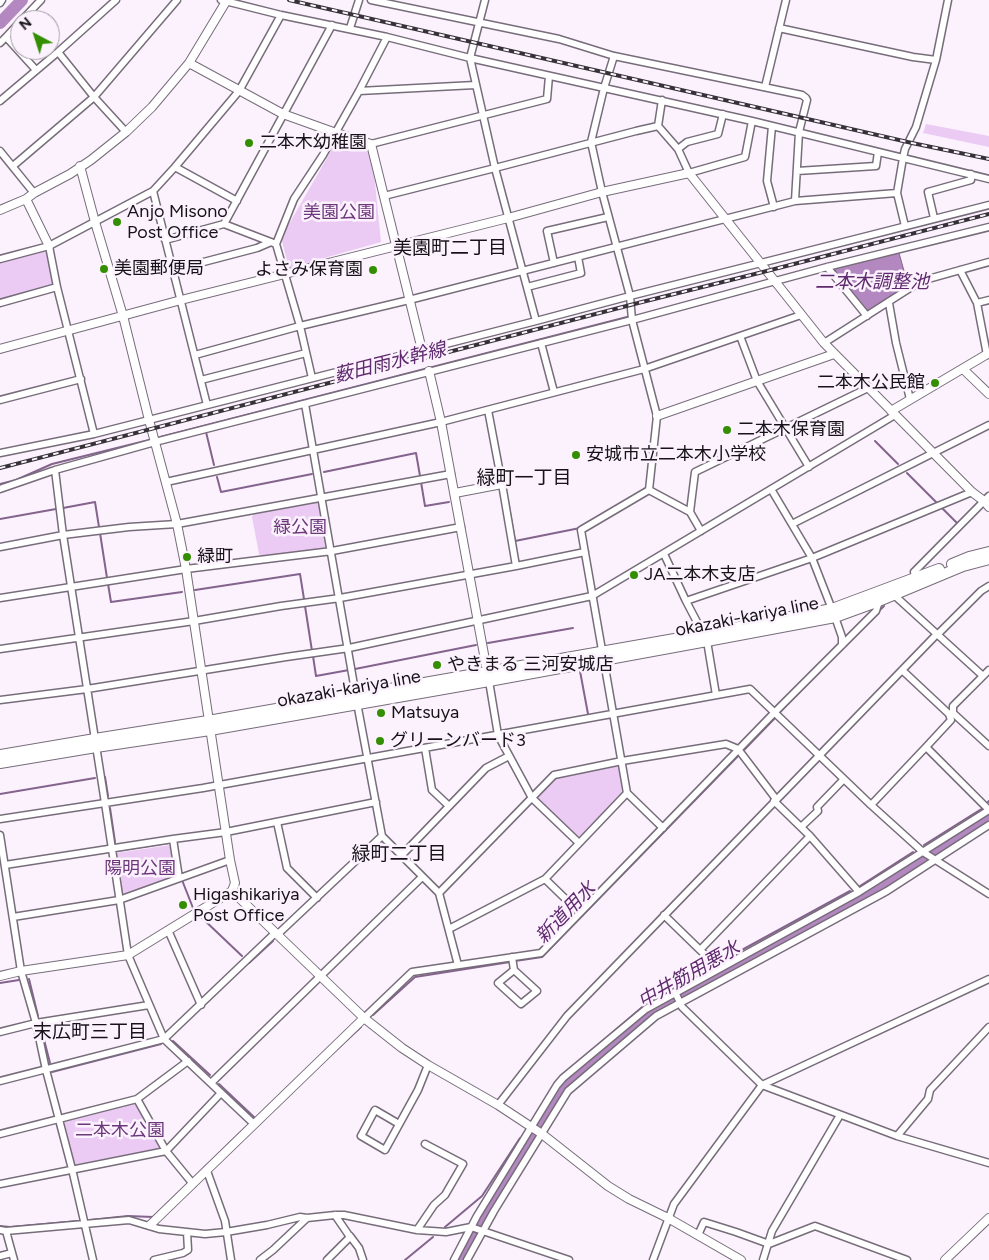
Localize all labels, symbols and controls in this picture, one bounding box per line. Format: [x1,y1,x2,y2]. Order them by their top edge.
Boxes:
north arrow [10,10,60,60]
text: N [16,14,35,34]
place label: 二本木幼稚園 [259,132,367,154]
marker: 二本木幼稚園 [243,137,255,149]
place label: Anjo Misono Post Office [127,201,228,243]
park label: 美園公園 [303,202,375,224]
marker: Anjo Misono Post Office [111,216,123,228]
district label: 美園町二丁目 [393,237,507,259]
place label: 美園郵便局 [114,258,204,280]
place label: よさみ保育園 [255,259,363,281]
marker: 美園郵便局 [98,263,110,275]
marker: よさみ保育園 [367,264,379,276]
water label: 二本木調整池 [815,271,929,293]
water label: 薮田雨水幹線 [332,338,448,388]
place label: 二本木公民館 [817,372,925,394]
marker: 二本木公民館 [929,377,941,389]
place label: 二本木保育園 [737,419,845,441]
marker: 二本木保育園 [721,424,733,436]
place label: 安城市立二本木小学校 [586,444,766,466]
marker: 安城市立二本木小学校 [570,449,582,461]
district label: 緑町一丁目 [477,467,571,489]
park label: 緑公園 [273,517,327,539]
place label: 緑町 [197,546,233,568]
marker: 緑町 [181,551,193,563]
place label: JA二本木支店 [644,564,755,586]
marker: JA二本木支店 [628,569,640,581]
street label: okazaki-kariya line [674,593,820,641]
place label: やきまる 三河安城店 [447,654,613,676]
marker: やきまる 三河安城店 [431,659,443,671]
street label: okazaki-kariya line [276,666,422,712]
place label: Matsuya [391,702,459,724]
marker: Matsuya [375,707,387,719]
place label: グリーンバード3 [390,730,526,752]
marker: グリーンバード3 [374,735,386,747]
district label: 緑町二丁目 [352,843,446,865]
park label: 陽明公園 [104,858,176,880]
water label: 新道用水 [531,878,601,948]
place label: Higashikariya Post Office [193,884,299,926]
marker: Higashikariya Post Office [177,899,189,911]
water label: 中井筋用悪水 [634,937,744,1013]
district label: 末広町三丁目 [33,1021,147,1043]
park label: 二本木公園 [75,1120,165,1142]

